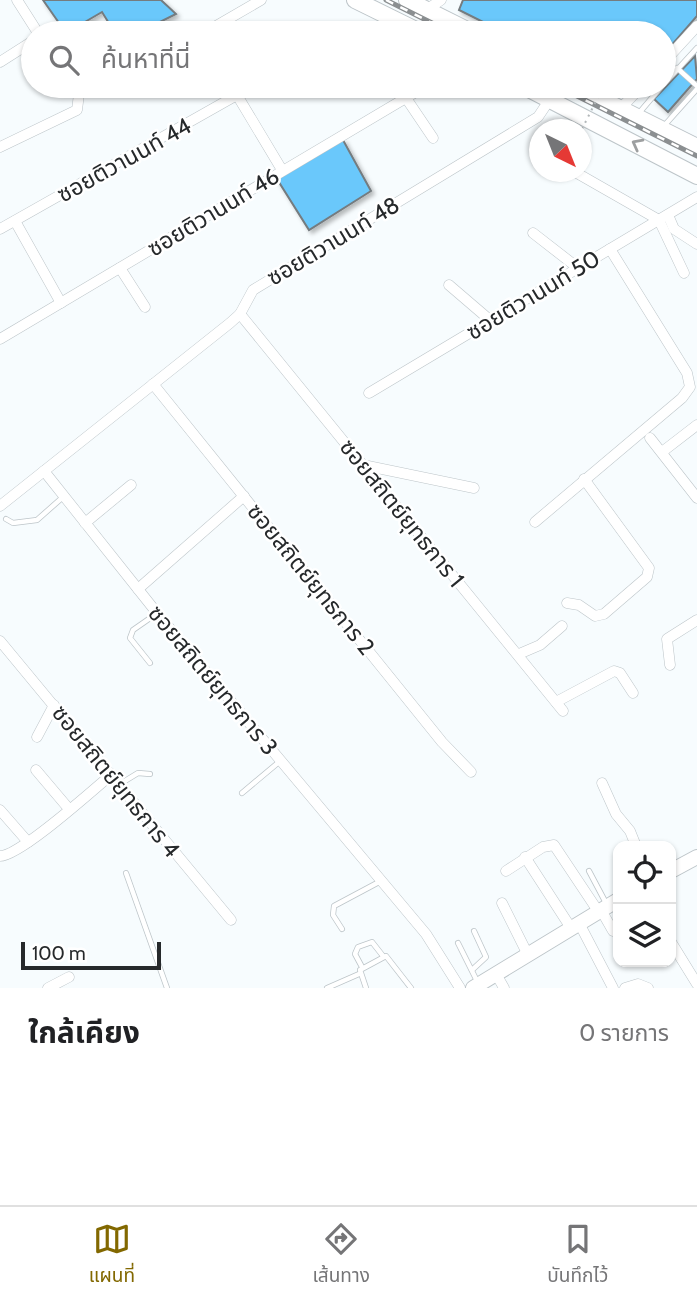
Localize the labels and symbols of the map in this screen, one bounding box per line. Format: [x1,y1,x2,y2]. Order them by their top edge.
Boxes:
street label: ซอยติวานนท์ 44 [52,112,196,208]
north arrow [529,119,592,182]
one-way arrow [631,139,644,152]
street label: ซอยติวานนท์ 46 [142,162,284,262]
street label: ซอยติวานนท์ 48 [262,190,404,292]
street label: ซอยติวานนท์ 50 [461,244,605,346]
street label: ซอยสถิตย์ยุทธการ 1 [334,433,470,593]
street label: ซอยสถิตย์ยุทธการ 2 [241,498,381,660]
street label: ซอยสถิตย์ยุทธการ 3 [142,599,284,761]
street label: ซอยสถิตย์ยุทธการ 4 [46,699,186,863]
scale bar [21,939,161,971]

